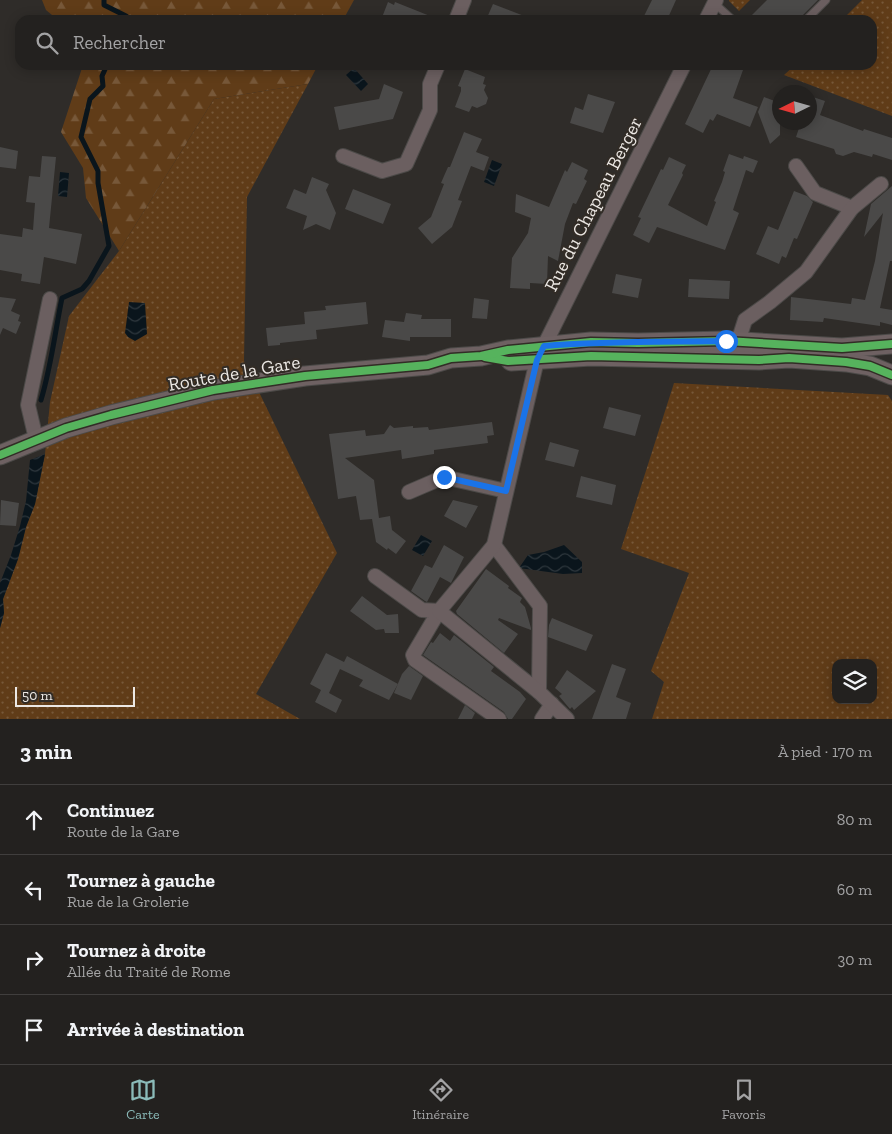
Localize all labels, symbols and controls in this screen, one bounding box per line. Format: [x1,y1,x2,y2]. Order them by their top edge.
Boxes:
search box [15,15,877,70]
icon: search [33,29,61,57]
text: Rechercher [73,31,166,54]
north arrow [772,85,817,130]
street label: Rue du Chapeau Berger [539,113,647,295]
route start [715,330,738,353]
street label: Route de la Gare [166,350,302,396]
route end [433,466,456,489]
map controls [832,659,877,704]
button: layers [832,659,877,704]
scale bar [15,684,135,707]
text: 50 m [22,687,53,704]
text: 3 min [20,739,72,764]
text: À pied · 170 m [778,742,872,761]
text: Continuez [67,799,154,822]
icon: ahead [20,806,48,834]
text: 80 m [837,810,872,829]
text: Route de la Gare [67,822,180,841]
text: Tournez à gauche [67,869,215,892]
icon: left [20,876,48,904]
text: 60 m [837,880,872,899]
text: Rue de la Grolerie [67,892,189,911]
text: Tournez à droite [67,939,206,962]
icon: right [20,946,48,974]
text: 30 m [838,950,872,969]
text: Allée du Traité de Rome [67,962,231,981]
icon: arrive [20,1016,48,1044]
text: Arrivée à destination [67,1018,244,1041]
tab: Carte [126,1076,160,1123]
tab: Itinéraire [412,1076,469,1123]
tab: Favoris [722,1076,766,1123]

